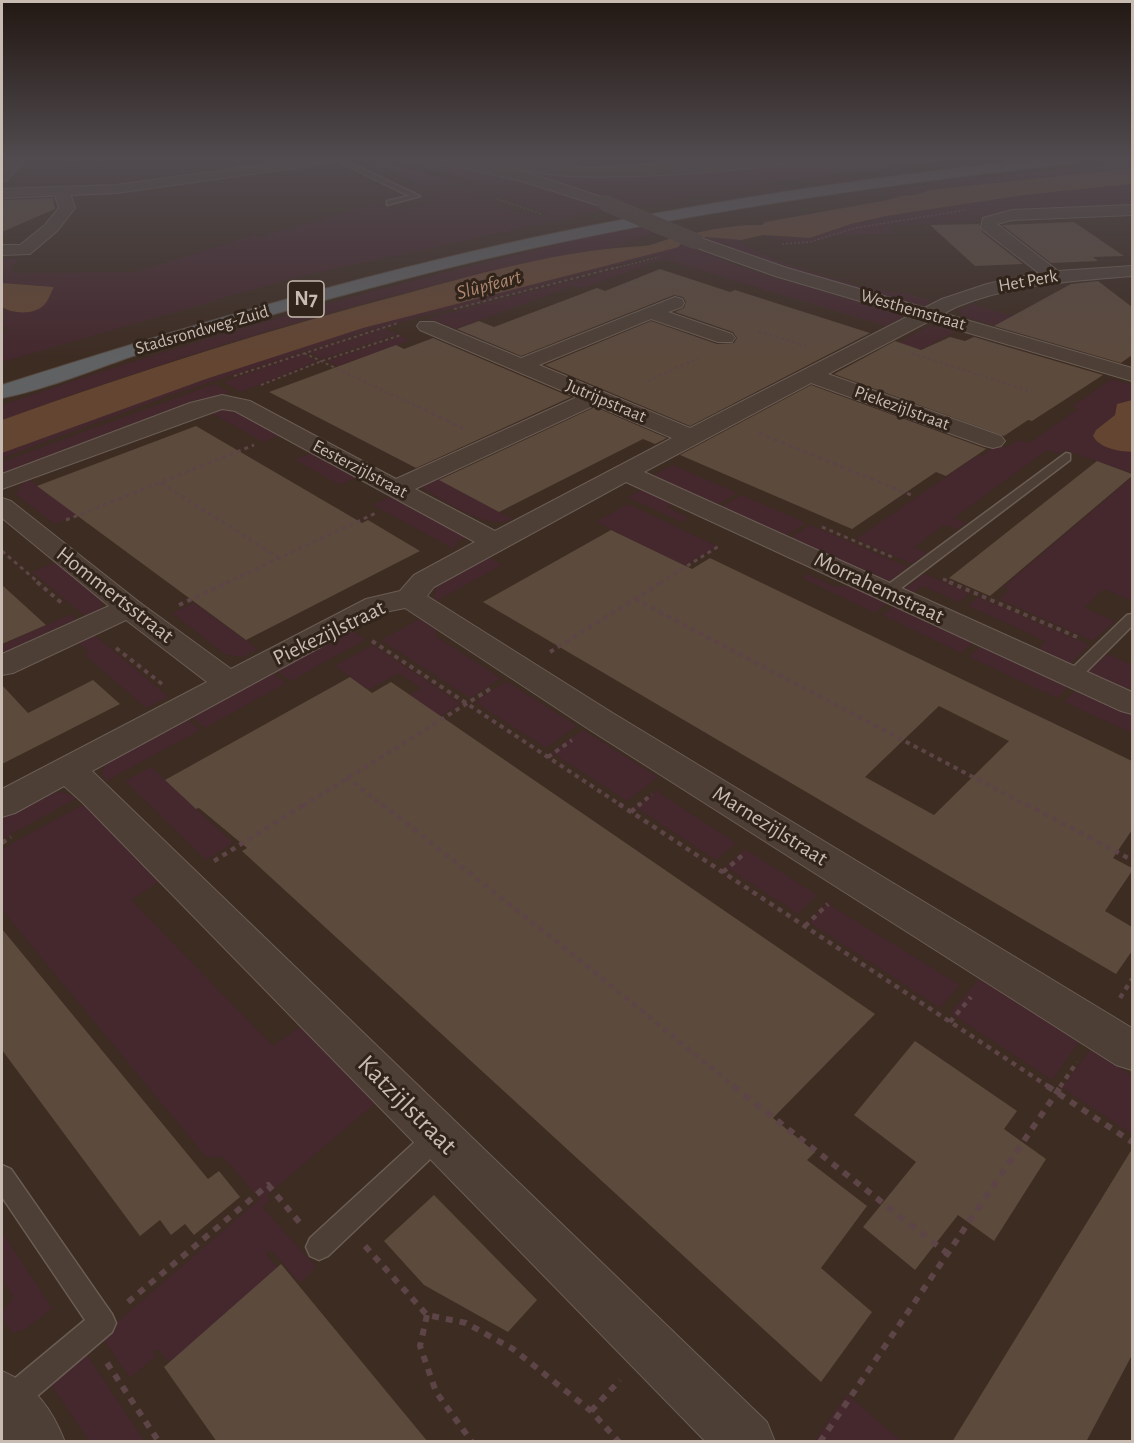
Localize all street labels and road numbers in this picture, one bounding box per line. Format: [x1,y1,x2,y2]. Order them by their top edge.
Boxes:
street label: Het Perk [997,265,1059,297]
road number: N7 [288,281,324,317]
street label: Westhemstraat [858,285,968,335]
street label: Stadsrondweg-Zuid [133,301,271,359]
street label: Jutrijpstraat [563,374,649,428]
street label: Piekezijlstraat [851,381,953,435]
street label: Eesterzijlstraat [309,435,411,503]
street label: Hommertsstraat [51,541,179,649]
street label: Morrahemstraat [810,546,948,630]
street label: Piekezijlstraat [268,594,390,672]
street label: Marnezijlstraat [708,780,832,872]
street label: Katzijlstraat [350,1048,464,1162]

